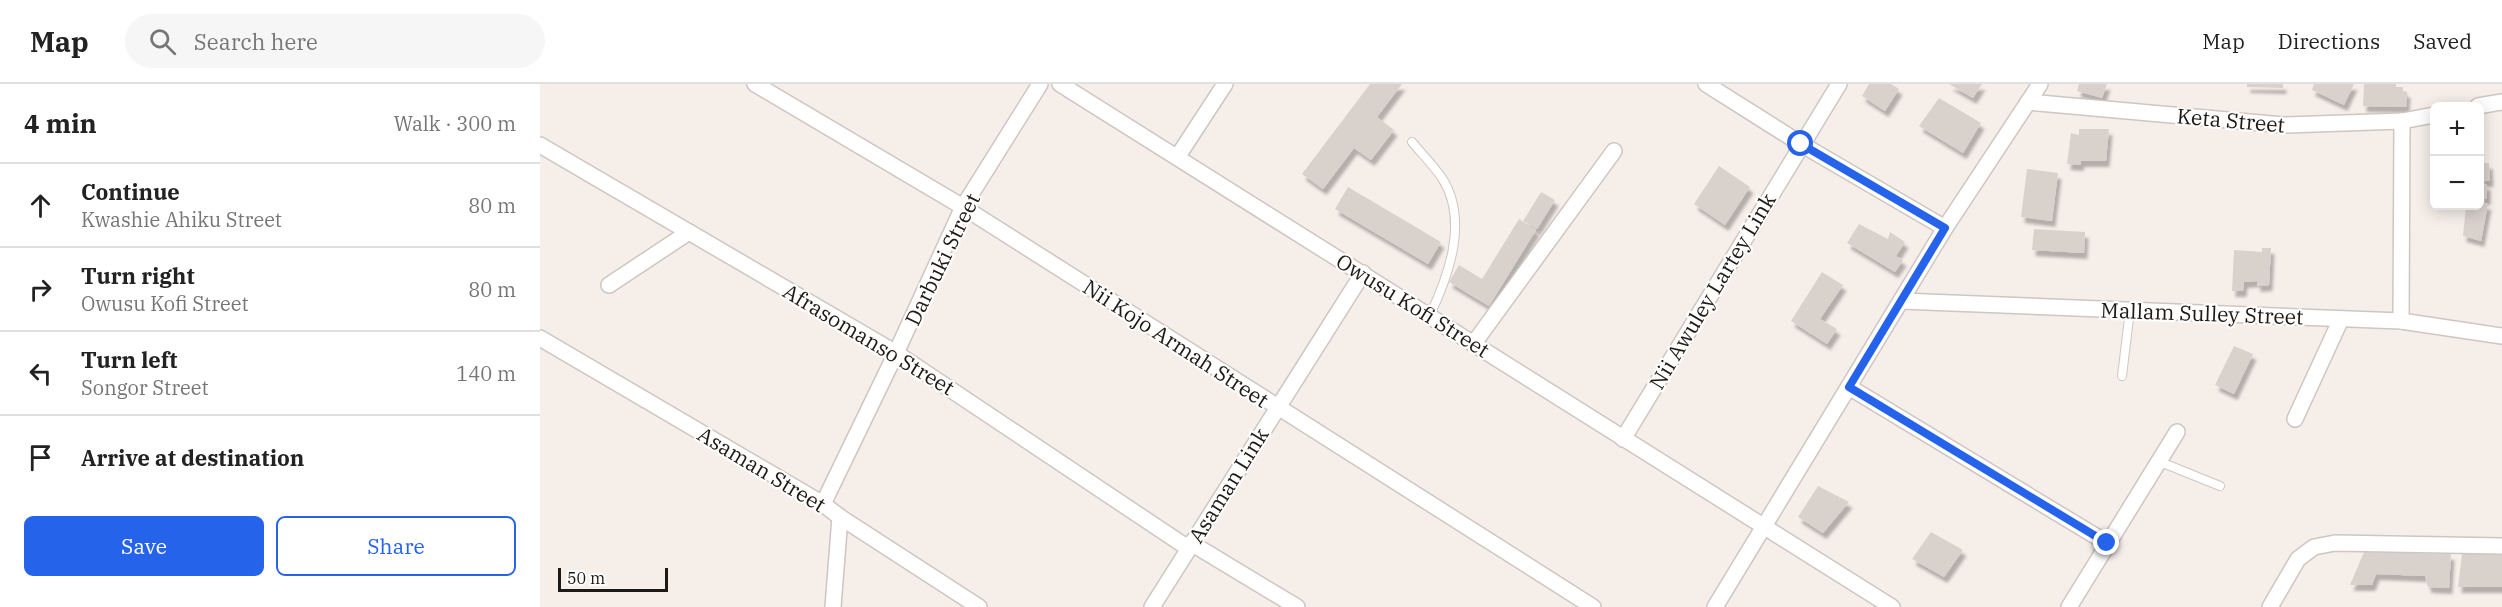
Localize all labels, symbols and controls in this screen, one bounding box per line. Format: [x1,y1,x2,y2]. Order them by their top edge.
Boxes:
search box [125,14,545,68]
text: Map [30,23,89,60]
icon: search [146,25,179,58]
text: Search here [194,27,318,56]
text: Map [2202,27,2245,55]
text: Directions [2278,27,2380,55]
text: Saved [2413,27,2472,55]
street label: Keta Street [2176,101,2286,139]
map controls [2430,102,2484,210]
button: + [2430,102,2484,156]
text: 4 min [24,106,97,140]
text: Walk · 300 m [394,110,516,137]
route start [1787,130,1813,156]
button: − [2430,156,2484,210]
text: Continue [81,177,180,206]
street label: Nii Awuley Lartey Link [1642,187,1782,394]
street label: Darbuki Street [898,188,986,330]
icon: ahead [24,189,57,222]
text: 80 m [468,192,516,219]
text: Kwashie Ahiku Street [81,206,282,233]
street label: Owusu Kofi Street [1331,247,1495,363]
text: Turn right [81,261,195,290]
street label: Nii Kojo Armah Street [1078,272,1274,414]
icon: right [24,273,57,306]
text: 80 m [468,276,516,303]
street label: Afrasomanso Street [778,277,960,401]
text: Owusu Kofi Street [81,290,249,317]
street label: Mallam Sulley Street [2100,295,2304,331]
text: Turn left [81,345,177,374]
icon: left [24,357,57,390]
text: 140 m [456,360,516,387]
text: Songor Street [81,374,209,401]
street label: Asaman Street [693,420,831,518]
street label: Asaman Link [1182,422,1275,548]
icon: arrive [24,441,57,474]
text: Arrive at destination [81,443,304,472]
button: Save [24,516,264,576]
button: Share [276,516,516,576]
route end [2093,529,2119,555]
scale bar [558,565,668,592]
text: 50 m [567,568,605,588]

